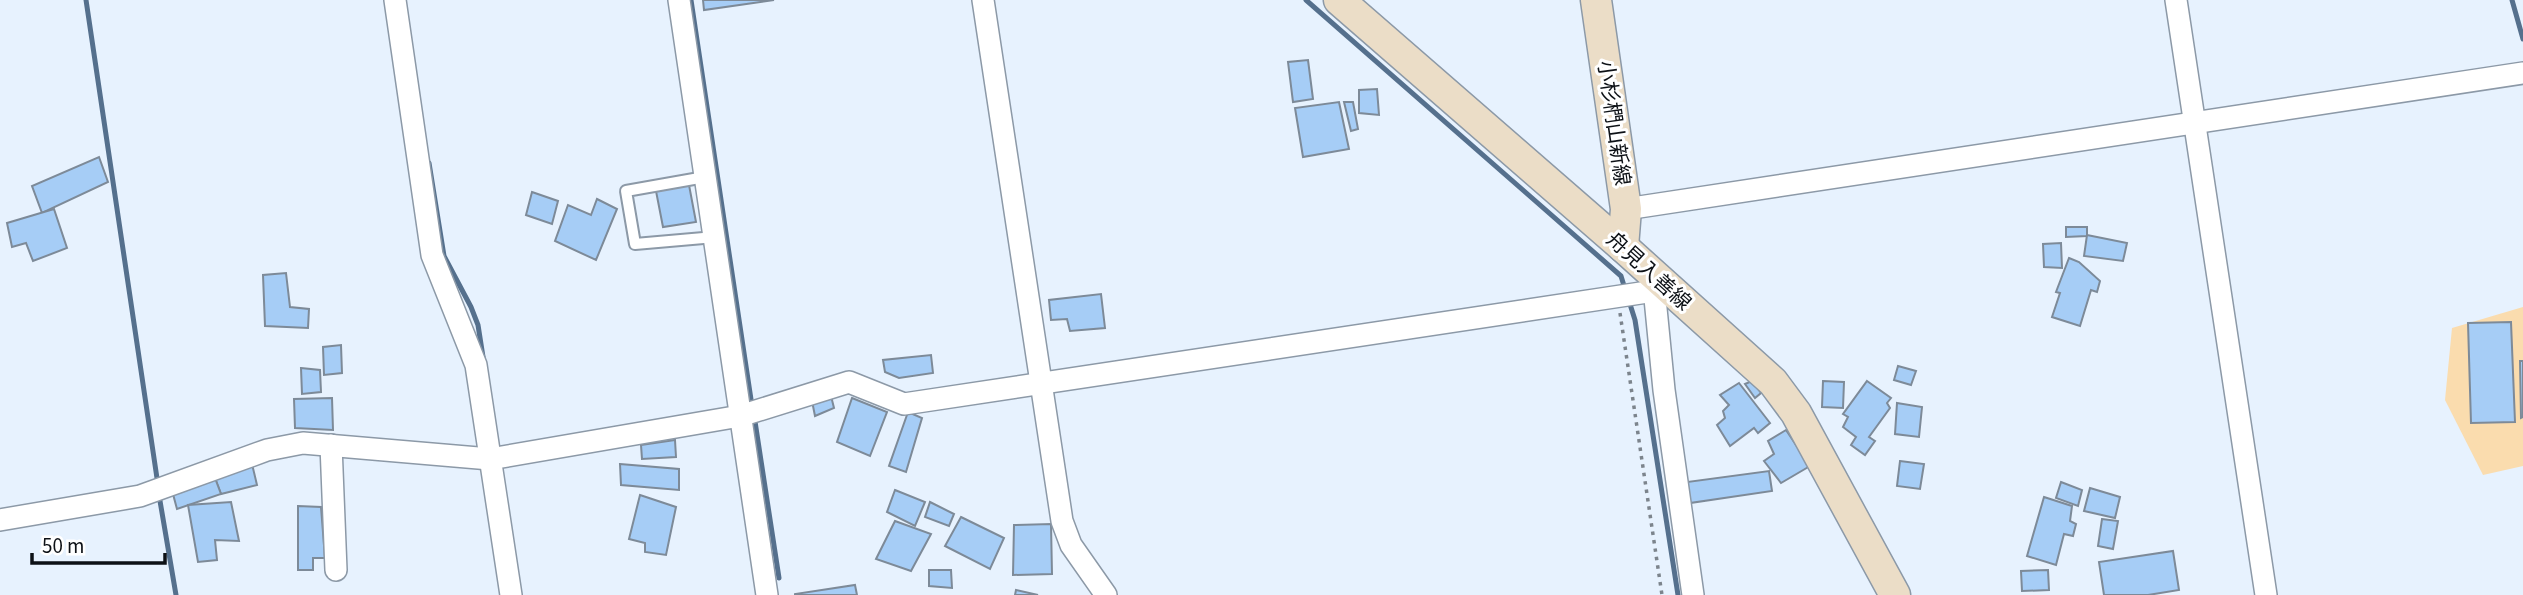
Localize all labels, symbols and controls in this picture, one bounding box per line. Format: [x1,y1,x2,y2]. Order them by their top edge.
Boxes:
street label: 小杉椚山新線 [1590,59,1638,187]
street label: 舟見入善線 [1600,225,1698,317]
scale bar [32,522,164,566]
text: 50 m [42,531,84,561]

